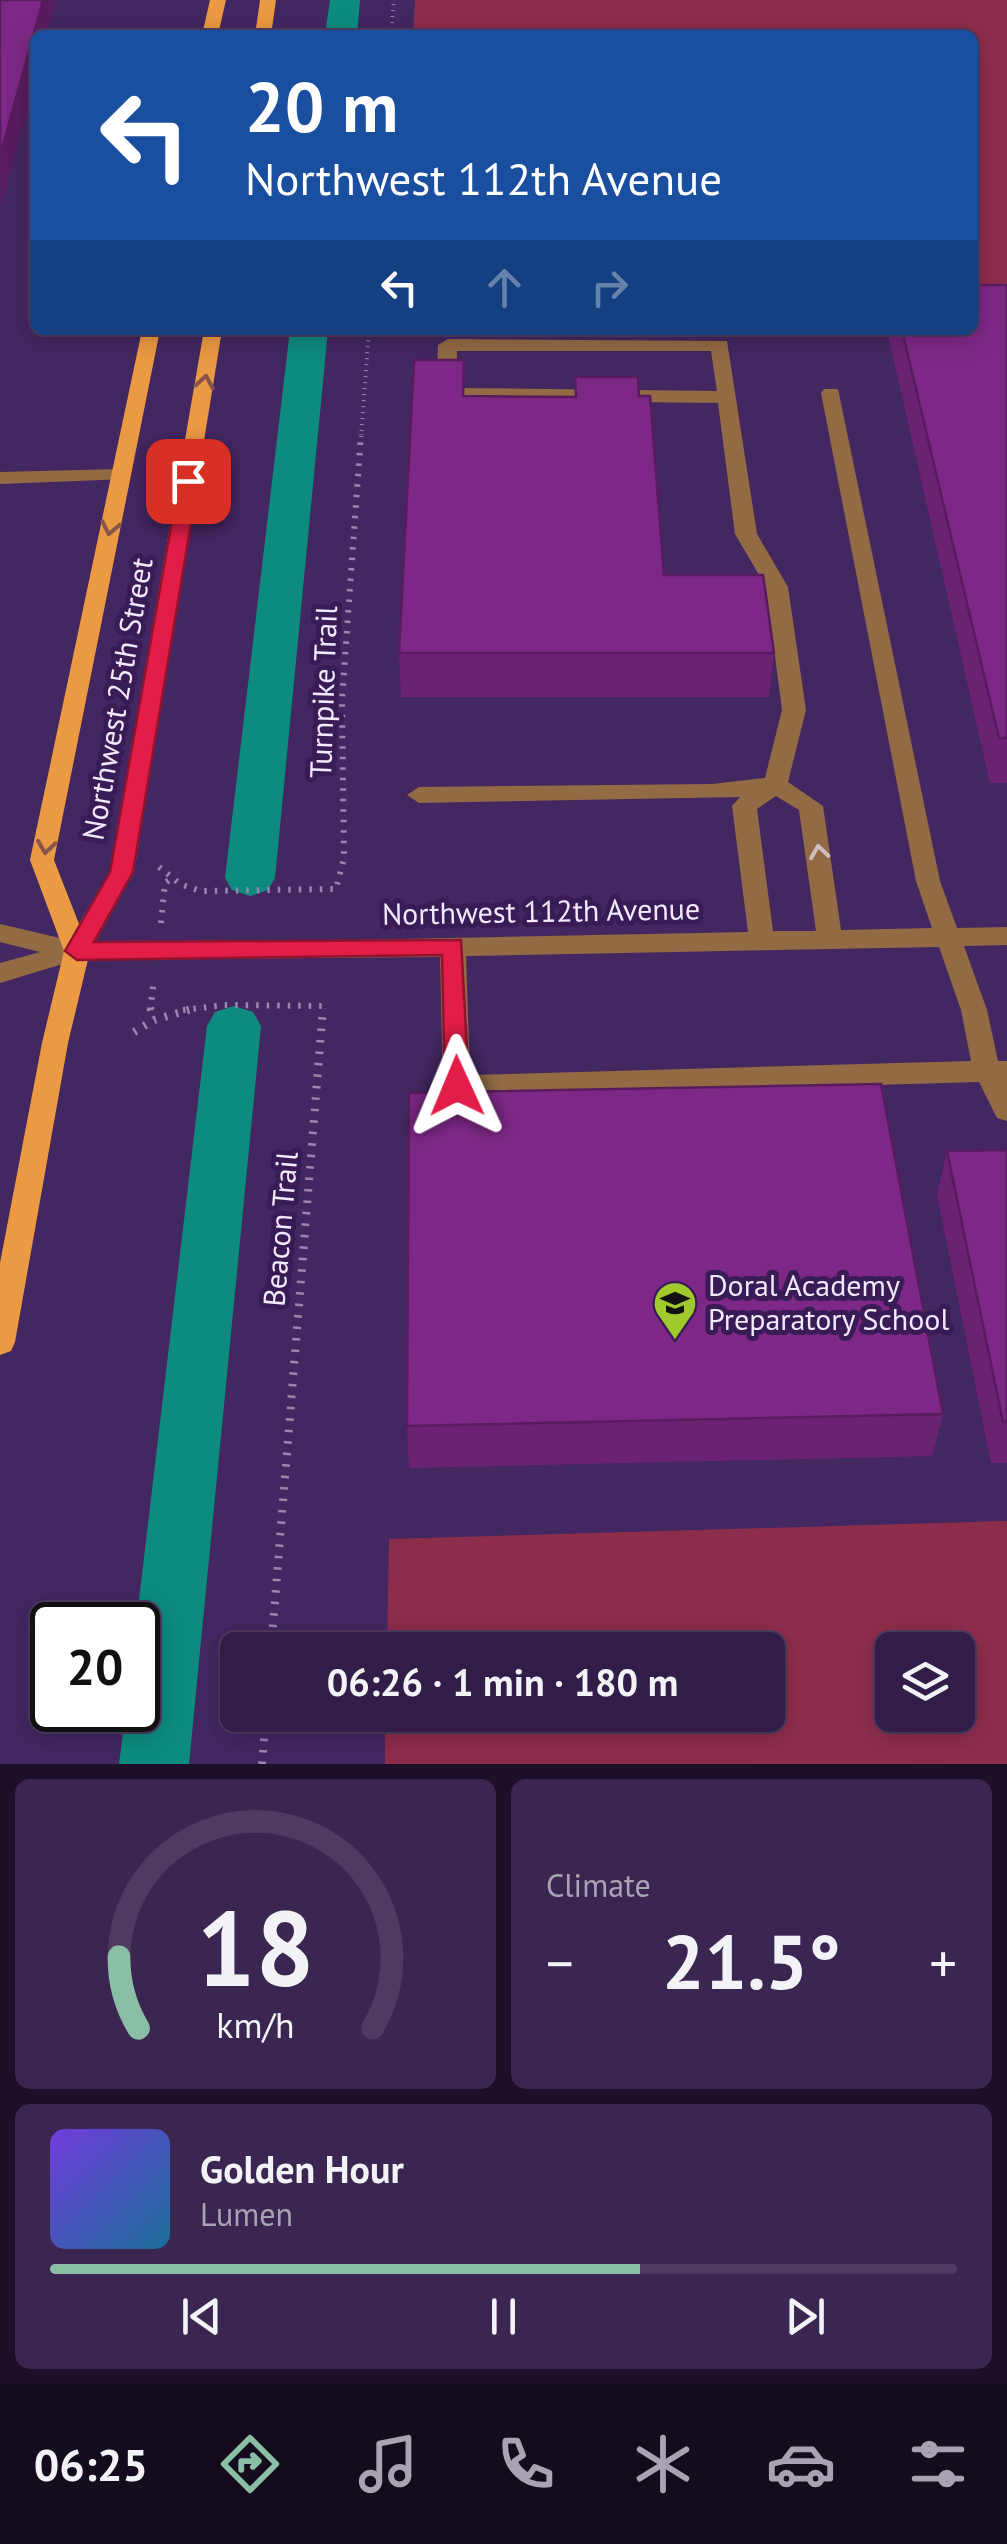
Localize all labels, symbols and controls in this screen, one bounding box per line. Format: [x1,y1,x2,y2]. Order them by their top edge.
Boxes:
text: 20 m [245,61,398,151]
icon: left [80,70,210,200]
text: Northwest 112th Avenue [245,149,722,207]
icon: left [372,260,427,315]
icon: ahead [477,260,532,315]
icon: right [582,260,637,315]
one-way arrow [194,374,215,390]
pin [146,439,231,524]
icon: arrive [161,454,216,509]
one-way arrow [101,520,122,537]
street label: Northwest 25th Street [73,555,161,843]
street label: Turnpike Trail [300,605,345,779]
one-way arrow [37,839,58,855]
one-way arrow [809,843,830,860]
street label: Northwest 112th Avenue [382,888,700,933]
position arrow [405,1034,509,1138]
street label: Beacon Trail [253,1150,306,1308]
place label: Doral Academy Preparatory School [708,1265,949,1338]
school or university icon: Doral Academy Preparatory School [652,1280,698,1341]
speed limit sign: 20 [30,1602,160,1732]
map controls [875,1632,975,1732]
button: layers [875,1632,975,1732]
text: 06:26 · 1 min · 180 m [327,1657,678,1706]
text: Climate [546,1864,651,1906]
text: 18 [197,1880,314,2015]
text: 21.5° [662,1913,841,2010]
text: − [546,1927,574,1998]
text: + [929,1927,957,1998]
text: km/h [216,2002,295,2048]
text: Golden Hour [200,2144,404,2193]
text: Lumen [200,2193,293,2235]
icon: previous [174,2289,229,2344]
icon: pause [476,2289,531,2344]
icon: next [778,2289,833,2344]
icon: directions [215,2429,285,2499]
icon: music [353,2429,423,2499]
icon: phone [491,2429,561,2499]
icon: climate [628,2429,698,2499]
icon: car [766,2429,836,2499]
icon: filters [903,2429,973,2499]
text: 06:25 [34,2435,148,2493]

